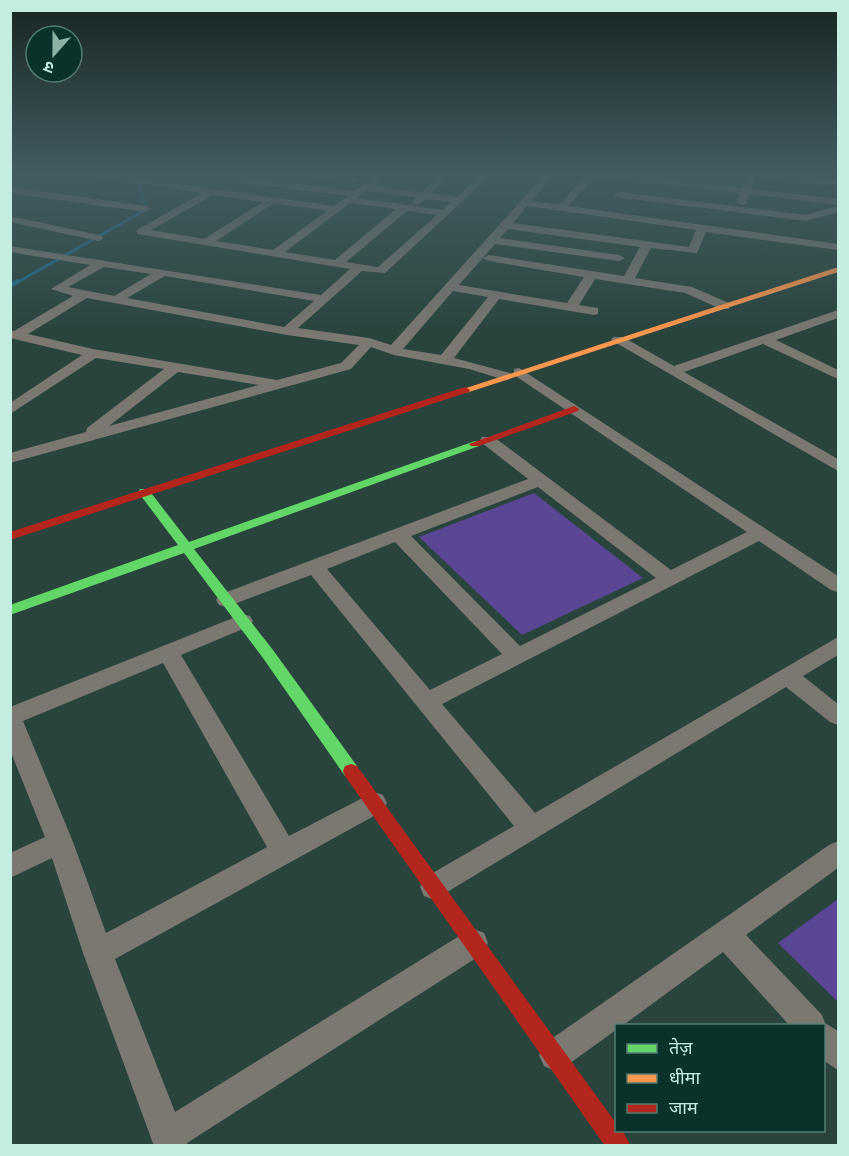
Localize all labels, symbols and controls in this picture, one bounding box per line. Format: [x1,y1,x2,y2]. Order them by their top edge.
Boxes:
north arrow [24,24,84,84]
text: उ [40,56,57,80]
legend [615,1024,825,1132]
text: तेज़ [669,1035,693,1060]
text: धीमा [669,1065,700,1090]
text: जाम [669,1095,699,1120]

